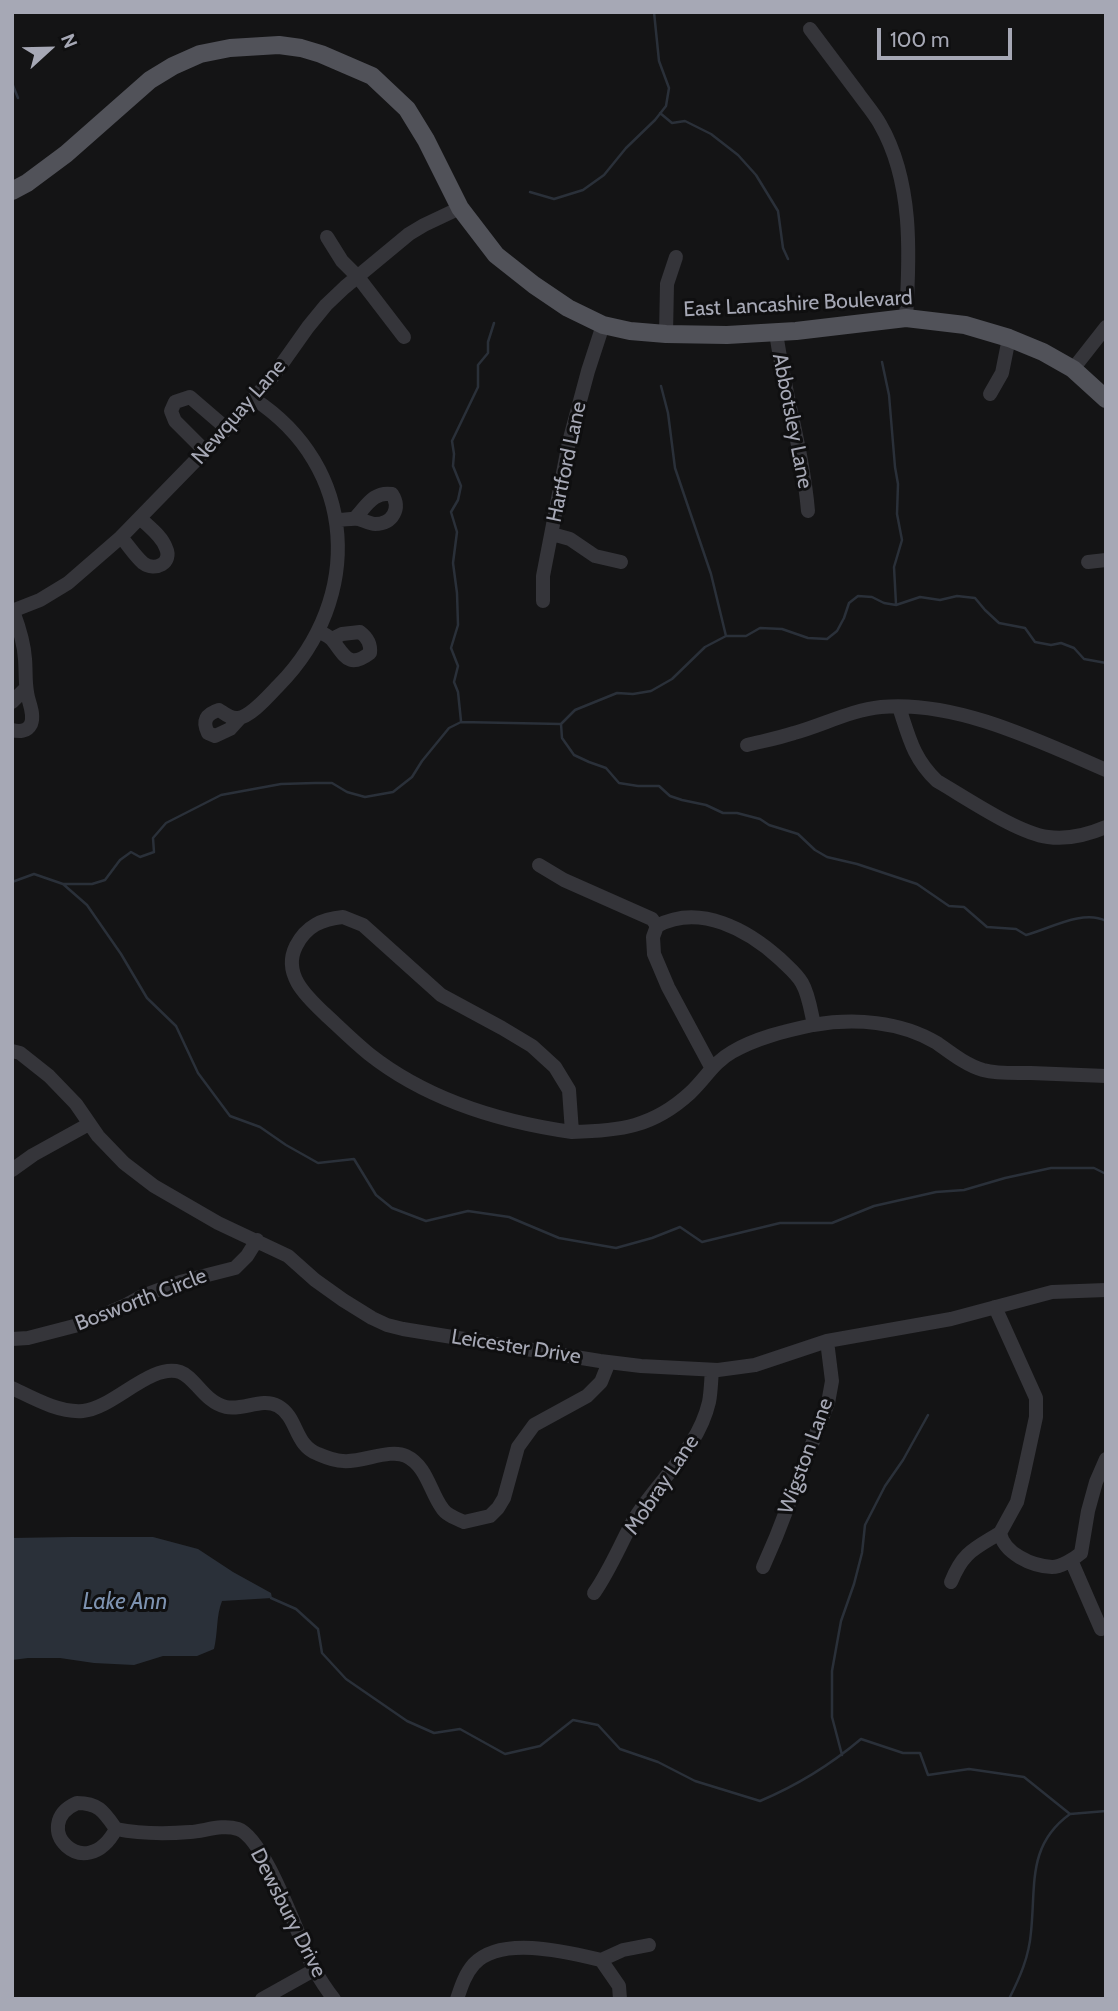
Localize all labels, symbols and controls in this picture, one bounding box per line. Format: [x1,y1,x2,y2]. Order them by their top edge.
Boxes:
north arrow [14,14,84,84]
scale bar [880,14,1015,58]
text: 100 m [890,27,949,52]
text: N [56,30,82,51]
street label: East Lancashire Boulevard [683,285,913,323]
street label: Abbotsley Lane [767,351,817,491]
street label: Newquay Lane [186,354,292,470]
street label: Hartford Lane [542,399,592,525]
street label: Bosworth Circle [72,1263,210,1337]
street label: Leicester Drive [450,1324,582,1370]
street label: Wigston Lane [773,1395,839,1517]
street label: Mobray Lane [620,1430,704,1540]
water label: Lake Ann [83,1588,167,1616]
street label: Dewsbury Drive [245,1844,331,1982]

